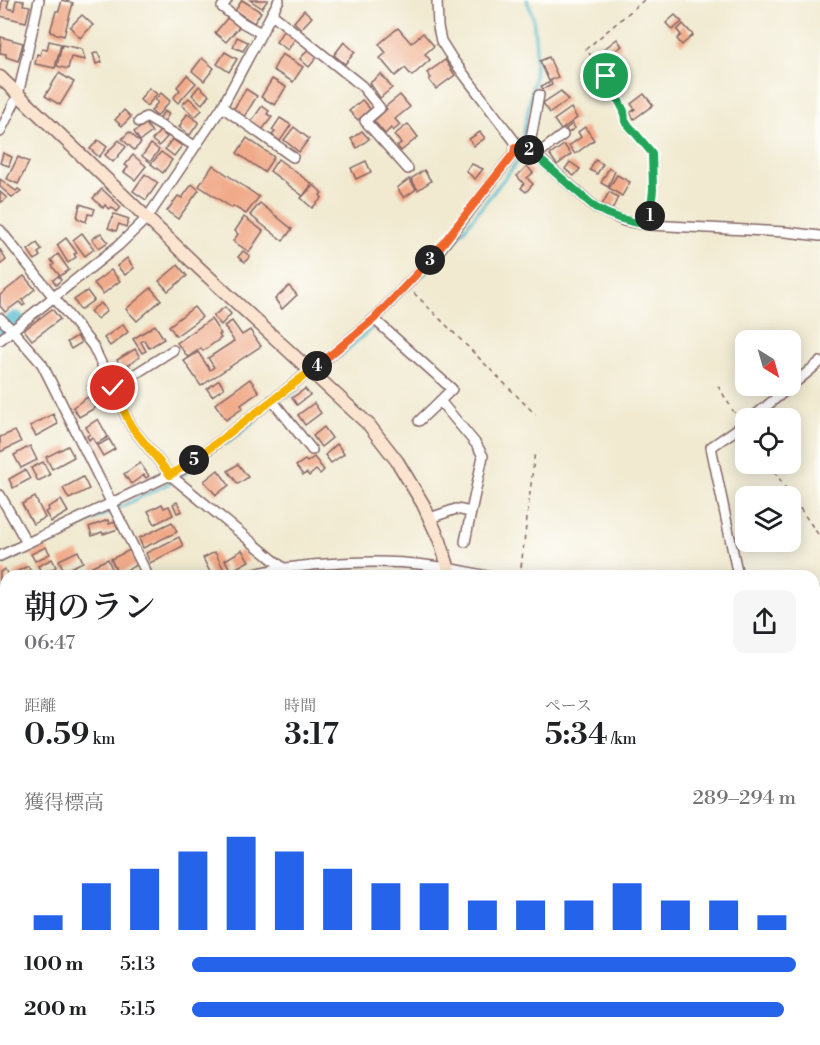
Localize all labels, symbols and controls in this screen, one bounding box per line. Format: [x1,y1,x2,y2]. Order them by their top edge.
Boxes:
pin [580,50,631,101]
icon: arrive [589,59,622,92]
pin: 2 [514,135,544,165]
text: 2 [524,140,534,160]
pin: 1 [635,201,665,231]
text: 1 [646,206,654,226]
pin: 3 [415,245,445,275]
text: 3 [425,250,435,270]
north arrow [735,330,801,396]
map controls [735,330,801,552]
pin: 4 [302,351,332,381]
text: 4 [312,356,322,376]
pin [87,362,138,413]
icon: check [96,371,129,404]
button: locate [735,408,801,474]
pin: 5 [179,445,209,475]
text: 5 [189,450,199,470]
button: layers [735,486,801,552]
text: 朝のラン [24,588,156,629]
button: share [733,590,796,653]
text: 06:47 [24,631,75,656]
text: 距離 [24,696,56,716]
text: 時間 [284,696,316,716]
text: ペース [545,696,592,716]
text: 0.59 [24,716,90,754]
text: 3:17 [284,716,339,754]
text: 5:34 [545,716,608,754]
text: km [90,729,115,749]
text: /km [608,729,636,749]
text: 289–294 m [692,786,796,811]
text: 獲得標高 [24,791,104,816]
text: 100 m [24,952,83,977]
text: 5:13 [120,952,155,977]
text: 200 m [24,997,87,1022]
text: 5:15 [120,997,155,1022]

